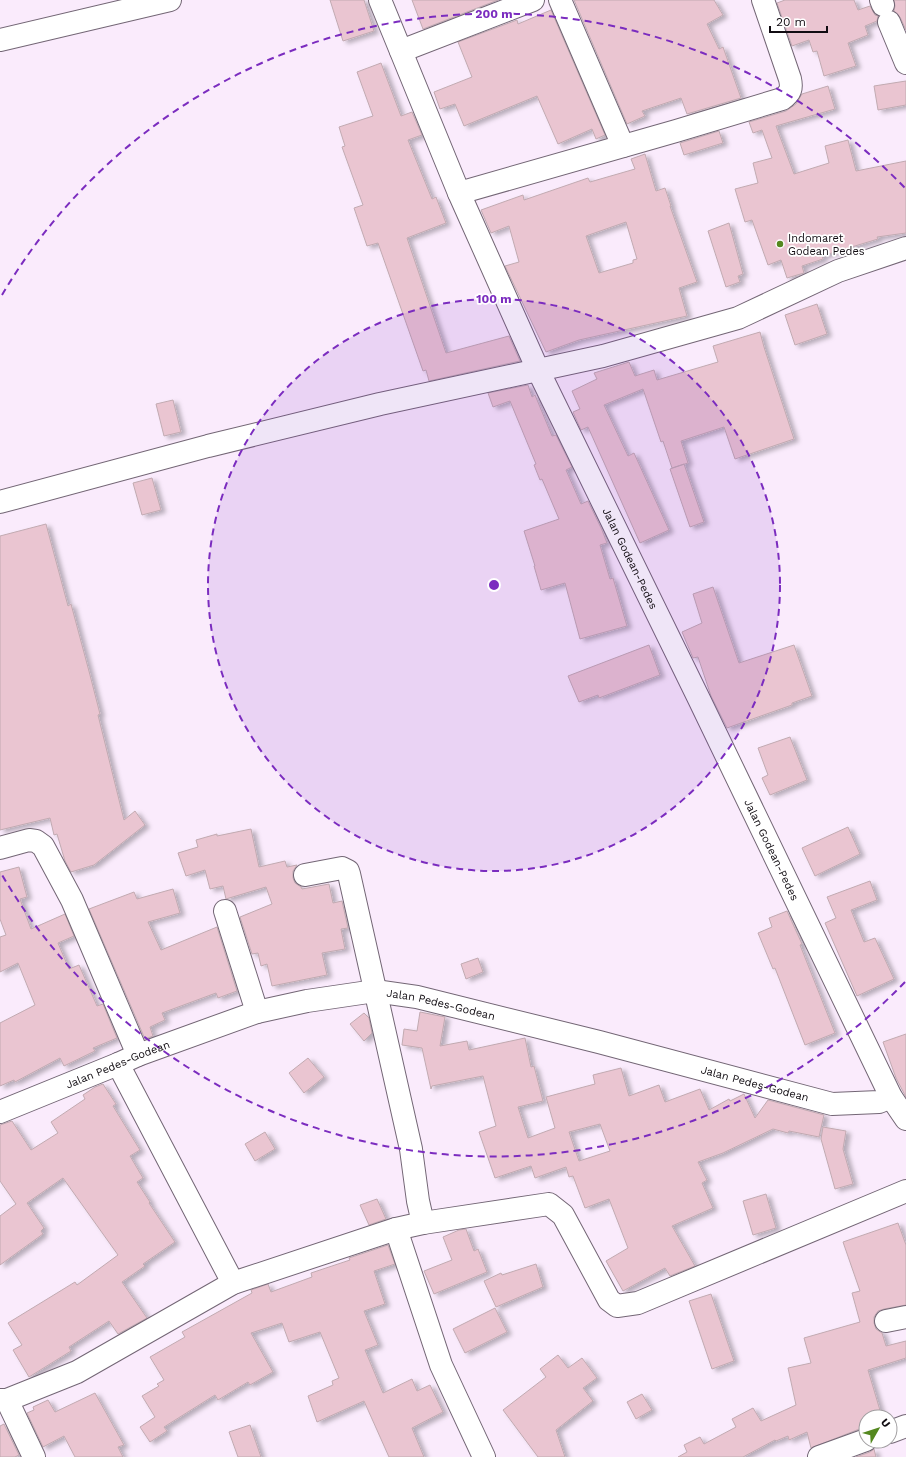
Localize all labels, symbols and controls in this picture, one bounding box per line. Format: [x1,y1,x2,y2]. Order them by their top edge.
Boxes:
text: 200 m [475,7,513,21]
scale bar [770,8,827,34]
text: 20 m [776,15,806,29]
place label: Indomaret Godean Pedes [788,232,865,258]
marker: Indomaret Godean Pedes [775,239,785,249]
text: 100 m [476,292,512,306]
street label: Jalan Godean-Pedes [600,506,660,611]
centre of rings [487,578,501,592]
street label: Jalan Godean-Pedes [742,797,802,903]
street label: Jalan Pedes-Godean [386,986,497,1023]
street label: Jalan Pedes-Godean [64,1038,171,1091]
street label: Jalan Pedes-Godean [700,1063,810,1104]
north arrow [858,1409,898,1449]
text: U [878,1416,893,1430]

